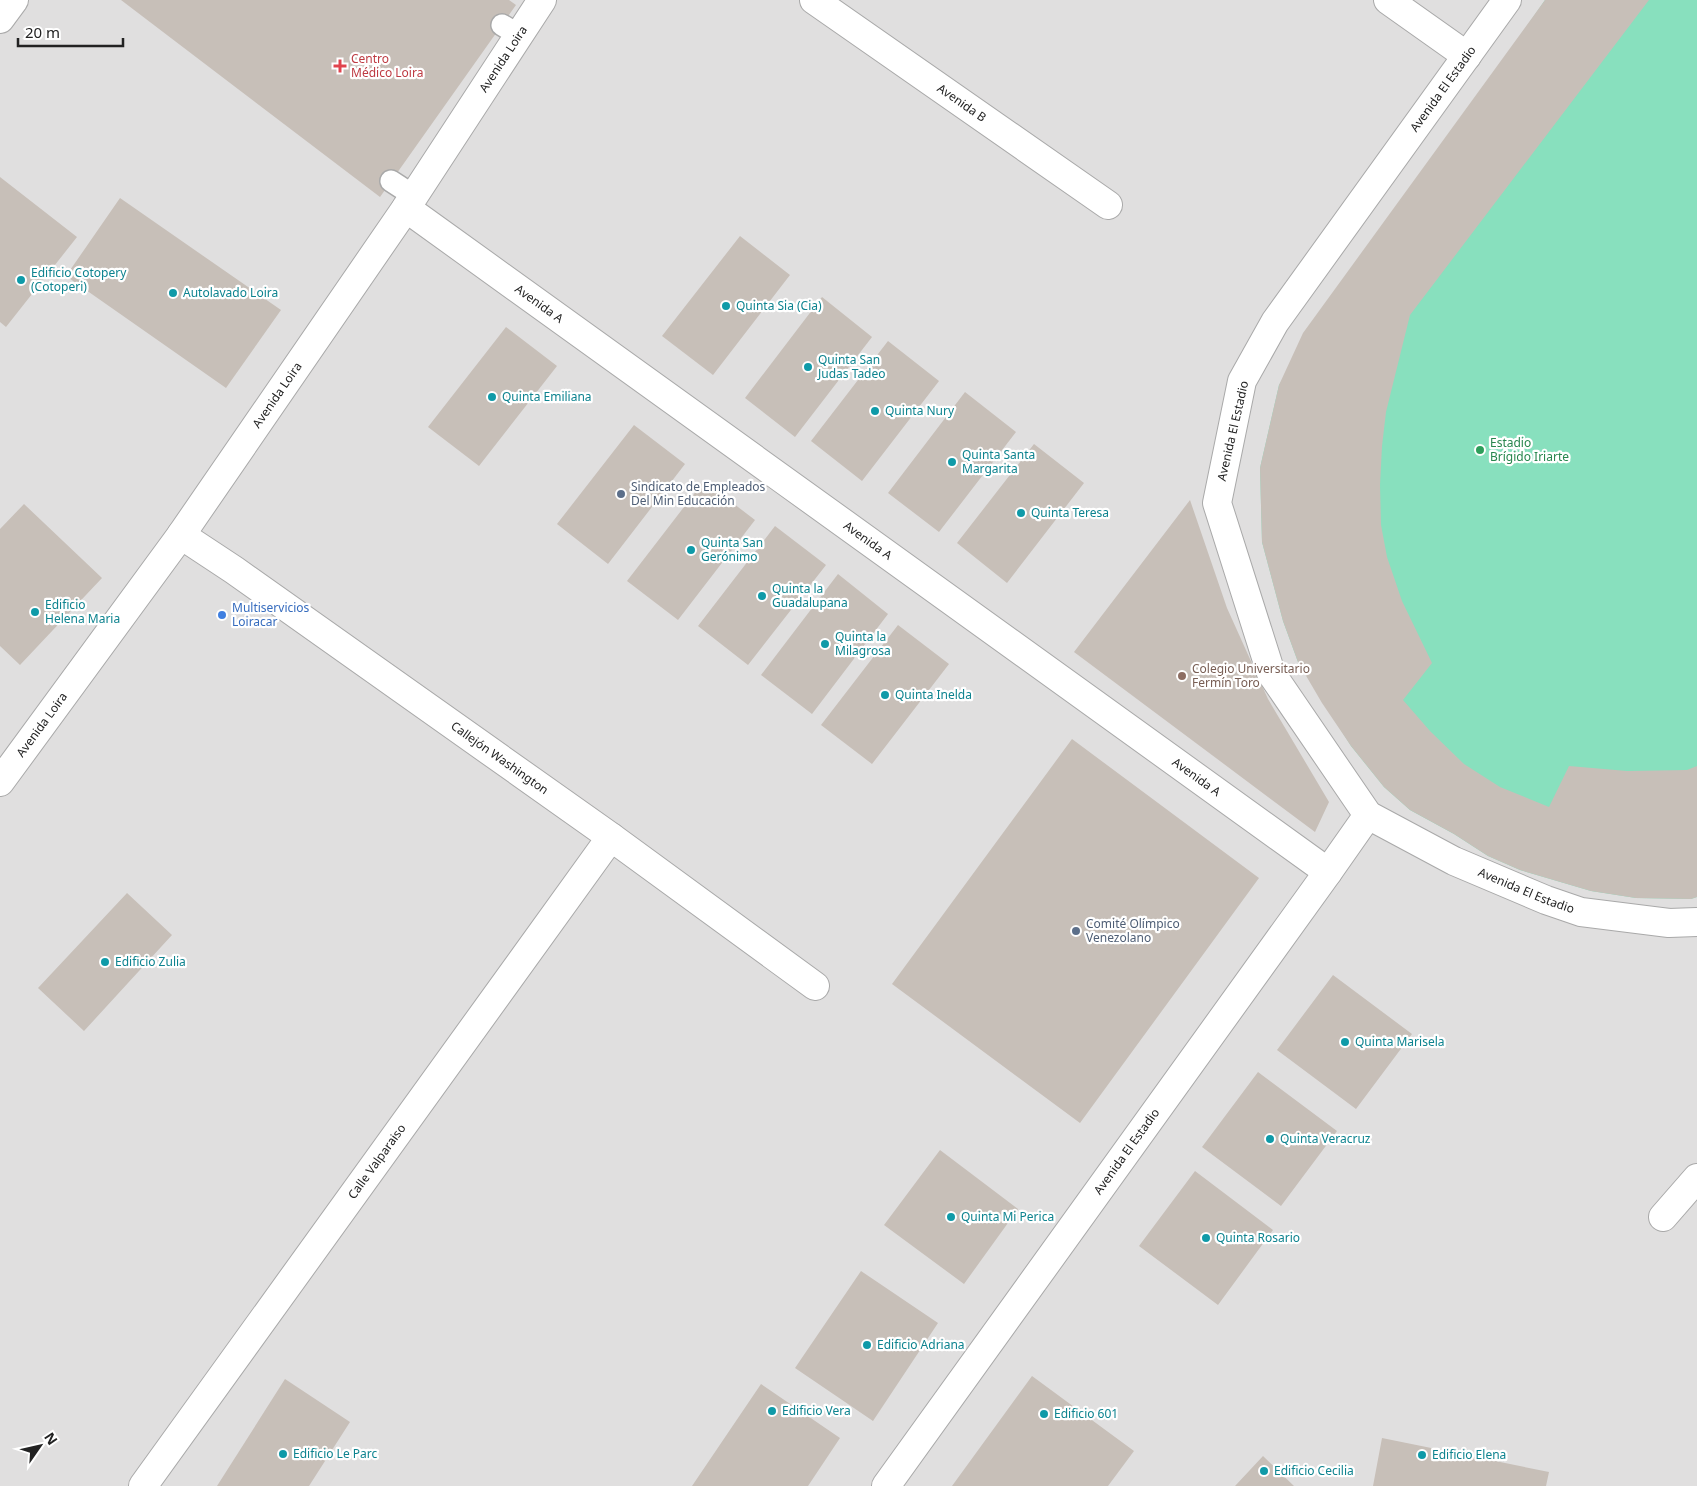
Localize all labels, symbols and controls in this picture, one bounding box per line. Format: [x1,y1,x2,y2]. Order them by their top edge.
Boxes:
scale bar [18,15,122,47]
text: 20 m [25,22,60,42]
street label: Avenida Loira [475,22,531,96]
street label: Avenida El Estadio [1406,42,1480,135]
place label: Centro Médico Loira [351,50,423,81]
marker: Centro Médico Loira [333,59,347,73]
street label: Avenida B [934,80,990,126]
place label: Edificio Cotopery (Cotoperi) [31,264,127,295]
marker: Edificio Cotopery (Cotoperi) [15,274,27,286]
street label: Avenida A [512,280,567,327]
place label: Autolavado Loira [183,284,278,301]
marker: Autolavado Loira [167,287,179,299]
place label: Quinta Sia (Cia) [736,297,822,314]
marker: Quinta Sia (Cia) [720,300,732,312]
place label: Quinta San Judas Tadeo [817,351,886,382]
street label: Avenida Loira [248,359,306,431]
marker: Quinta San Judas Tadeo [802,361,814,373]
street label: Avenida El Estadio [1213,379,1252,483]
place label: Quinta Emiliana [502,388,592,405]
marker: Quinta Emiliana [486,391,498,403]
place label: Quinta Nury [885,402,955,419]
marker: Quinta Nury [869,405,881,417]
place label: Estadio Brígido Iriarte [1490,434,1569,465]
marker: Estadio Brígido Iriarte [1474,444,1486,456]
place label: Quinta Santa Margarita [962,446,1035,477]
marker: Quinta Santa Margarita [946,456,958,468]
place label: Sindicato de Empleados Del Min Educación [631,478,766,509]
marker: Sindicato de Empleados Del Min Educación [615,488,627,500]
place label: Quinta Teresa [1031,504,1109,521]
marker: Quinta Teresa [1015,507,1027,519]
street label: Avenida A [840,517,896,564]
place label: Quinta San Gerónimo [701,534,763,565]
marker: Quinta San Gerónimo [685,544,697,556]
place label: Quinta la Guadalupana [772,580,848,611]
marker: Quinta la Guadalupana [756,590,768,602]
place label: Edificio Helena Maria [45,596,120,627]
place label: Multiservicios Loiracar [232,599,310,630]
marker: Edificio Helena Maria [29,606,41,618]
marker: Multiservicios Loiracar [216,609,228,621]
place label: Quinta la Milagrosa [835,628,891,659]
marker: Quinta la Milagrosa [819,638,831,650]
place label: Colegio Universitario Fermín Toro [1192,660,1310,691]
marker: Colegio Universitario Fermín Toro [1176,670,1188,682]
place label: Quinta Inelda [895,686,972,703]
street label: Avenida Loira [12,689,71,760]
marker: Quinta Inelda [879,689,891,701]
street label: Callejón Washington [448,717,552,798]
street label: Avenida A [1169,754,1225,800]
street label: Avenida El Estadio [1476,863,1577,917]
place label: Comité Olímpico Venezolano [1086,915,1180,946]
marker: Comité Olímpico Venezolano [1070,925,1082,937]
place label: Edificio Zulia [115,953,186,970]
marker: Edificio Zulia [99,956,111,968]
place label: Quinta Marisela [1355,1033,1445,1050]
marker: Quinta Marisela [1339,1036,1351,1048]
street label: Avenida El Estadio [1089,1105,1163,1198]
street label: Calle Valparaiso [344,1120,409,1202]
place label: Quinta Veracruz [1280,1130,1371,1147]
marker: Quinta Veracruz [1264,1133,1276,1145]
place label: Quinta Mi Perica [961,1208,1054,1225]
marker: Quinta Mi Perica [945,1211,957,1223]
place label: Quinta Rosario [1216,1229,1300,1246]
marker: Quinta Rosario [1200,1232,1212,1244]
place label: Edificio Adriana [877,1336,965,1353]
marker: Edificio Adriana [861,1339,873,1351]
place label: Edificio Vera [782,1402,851,1419]
marker: Edificio Vera [766,1405,778,1417]
place label: Edificio 601 [1054,1405,1118,1422]
marker: Edificio 601 [1038,1408,1050,1420]
north arrow [15,1421,65,1471]
text: N [40,1428,62,1448]
place label: Edificio Le Parc [293,1445,377,1462]
place label: Edificio Elena [1432,1446,1506,1463]
marker: Edificio Le Parc [277,1448,289,1460]
marker: Edificio Elena [1416,1449,1428,1461]
place label: Edificio Cecilia [1274,1462,1354,1479]
marker: Edificio Cecilia [1258,1465,1270,1477]

